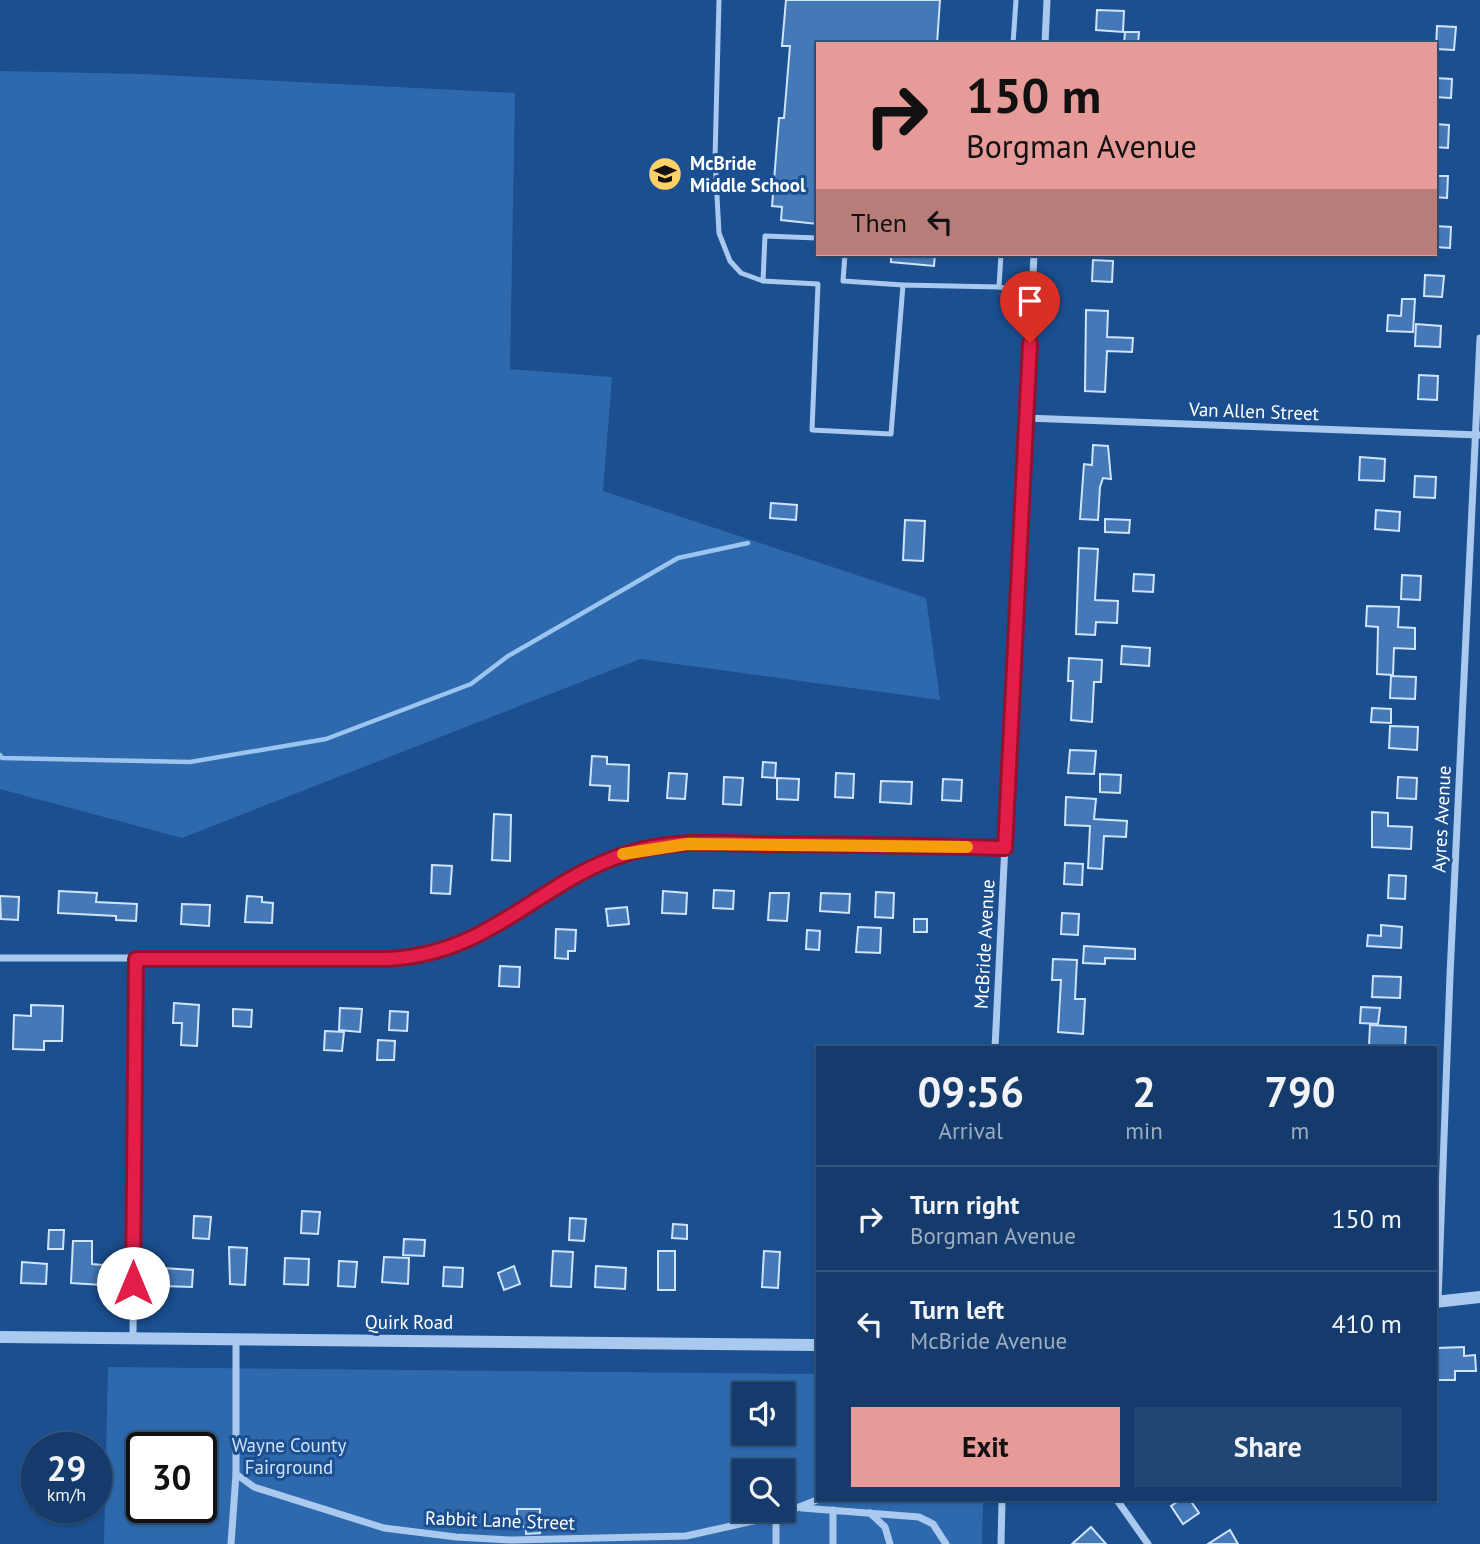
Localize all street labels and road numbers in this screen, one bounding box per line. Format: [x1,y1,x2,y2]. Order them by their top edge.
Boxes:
street label: Van Allen Street [1188,397,1320,425]
street label: Ayres Avenue [1426,765,1456,873]
street label: McBride Avenue [969,878,999,1010]
street label: Quirk Road [365,1310,453,1334]
street label: Rabbit Lane Street [425,1505,576,1535]

